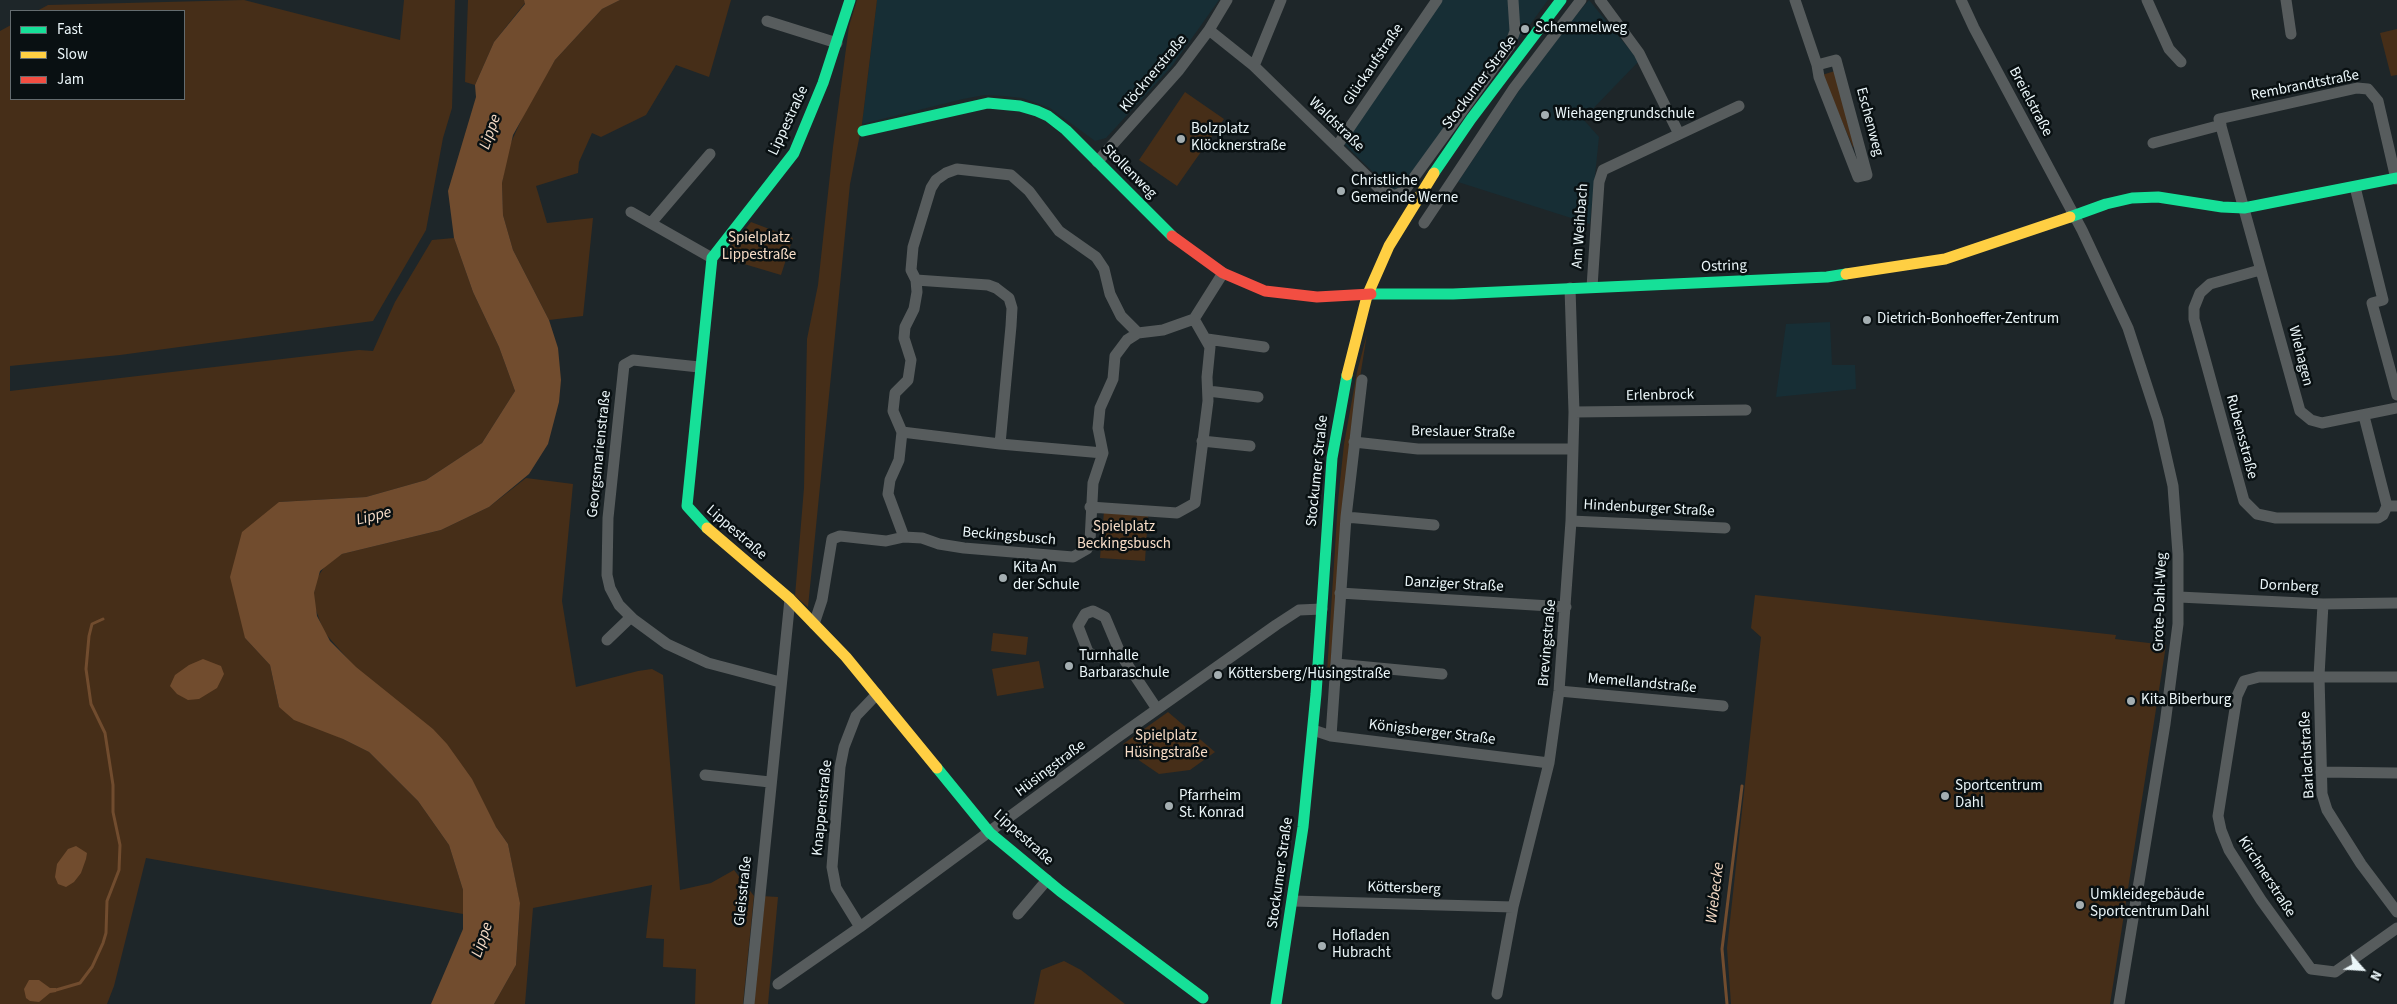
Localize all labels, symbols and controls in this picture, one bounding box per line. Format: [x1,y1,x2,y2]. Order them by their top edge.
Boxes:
legend [10,10,185,100]
text: Fast [57,19,83,40]
place label: Schemmelweg [1535,20,1627,38]
street label: Glückaufstraße [1340,21,1408,109]
marker: Schemmelweg [1519,23,1531,35]
street label: Klöcknerstraße [1116,32,1192,116]
street label: Stockumer Straße [1439,33,1521,133]
text: Slow [57,44,88,65]
street label: Breielstraße [2004,64,2056,140]
street label: Rembrandtstraße [2249,67,2361,105]
text: Jam [57,69,84,90]
street label: Lippestraße [765,83,813,159]
street label: Eschenweg [1851,86,1887,158]
street label: Waldstraße [1304,94,1368,156]
place label: Wiehagengrundschule [1555,106,1695,124]
marker: Wiehagengrundschule [1539,109,1551,121]
water label: Lippe [476,112,506,152]
place label: Bolzplatz Klöcknerstraße [1191,121,1286,156]
marker: Bolzplatz Klöcknerstraße [1175,133,1187,145]
street label: Stollenweg [1098,141,1160,203]
place label: Christliche Gemeinde Werne [1351,173,1458,208]
street label: Am Weihbach [1569,183,1593,269]
marker: Christliche Gemeinde Werne [1335,185,1347,197]
park label: Spielplatz Lippestraße [722,230,796,265]
street label: Ostring [1701,257,1747,277]
place label: Dietrich-Bonhoeffer-Zentrum [1877,311,2059,329]
marker: Dietrich-Bonhoeffer-Zentrum [1861,314,1873,326]
street label: Wiehagen [2284,324,2316,388]
street label: Erlenbrock [1626,386,1694,406]
street label: Georgsmarienstraße [584,390,616,518]
street label: Rubensstraße [2221,393,2261,481]
street label: Stockumer Straße [1303,414,1333,528]
street label: Breslauer Straße [1411,423,1515,443]
street label: Hindenburger Straße [1583,497,1715,521]
street label: Lippestraße [702,502,770,564]
water label: Lippe [354,503,394,531]
park label: Spielplatz Beckingsbusch [1077,519,1171,554]
street label: Beckingsbusch [961,524,1057,550]
street label: Grote-Dahl-Weg [2150,552,2172,652]
place label: Kita An der Schule [1013,560,1079,595]
marker: Kita An der Schule [997,572,1009,584]
street label: Danziger Straße [1404,573,1504,597]
street label: Dornberg [2259,576,2319,598]
street label: Brevingstraße [1535,599,1561,687]
place label: Turnhalle Barbaraschule [1079,648,1169,683]
marker: Turnhalle Barbaraschule [1063,660,1075,672]
place label: Köttersberg/Hüsingstraße [1228,666,1390,684]
marker: Köttersberg/Hüsingstraße [1212,669,1224,681]
street label: Memellandstraße [1587,670,1697,698]
place label: Kita Biberburg [2141,692,2231,710]
marker: Kita Biberburg [2125,695,2137,707]
street label: Barlachstraße [2297,711,2319,799]
street label: Königsberger Straße [1368,716,1496,750]
park label: Spielplatz Hüsingstraße [1124,728,1208,763]
street label: Hüsingstraße [1012,737,1090,801]
street label: Knappenstraße [809,759,837,857]
place label: Sportcentrum Dahl [1955,778,2043,813]
place label: Pfarrheim St. Konrad [1179,788,1244,823]
marker: Sportcentrum Dahl [1939,790,1951,802]
marker: Pfarrheim St. Konrad [1163,800,1175,812]
street label: Lippestraße [989,806,1057,870]
street label: Stockumer Straße [1264,816,1298,930]
street label: Kirchnerstraße [2233,833,2299,921]
street label: Gleisstraße [731,855,757,927]
water label: Wiebecke [1703,861,1729,925]
street label: Köttersberg [1367,879,1441,899]
place label: Umkleidegebäude Sportcentrum Dahl [2090,887,2209,922]
marker: Umkleidegebäude Sportcentrum Dahl [2074,899,2086,911]
water label: Lippe [468,920,498,960]
place label: Hofladen Hubracht [1332,928,1391,963]
marker: Hofladen Hubracht [1316,940,1328,952]
north arrow [2337,944,2387,994]
text: N [2364,967,2387,984]

